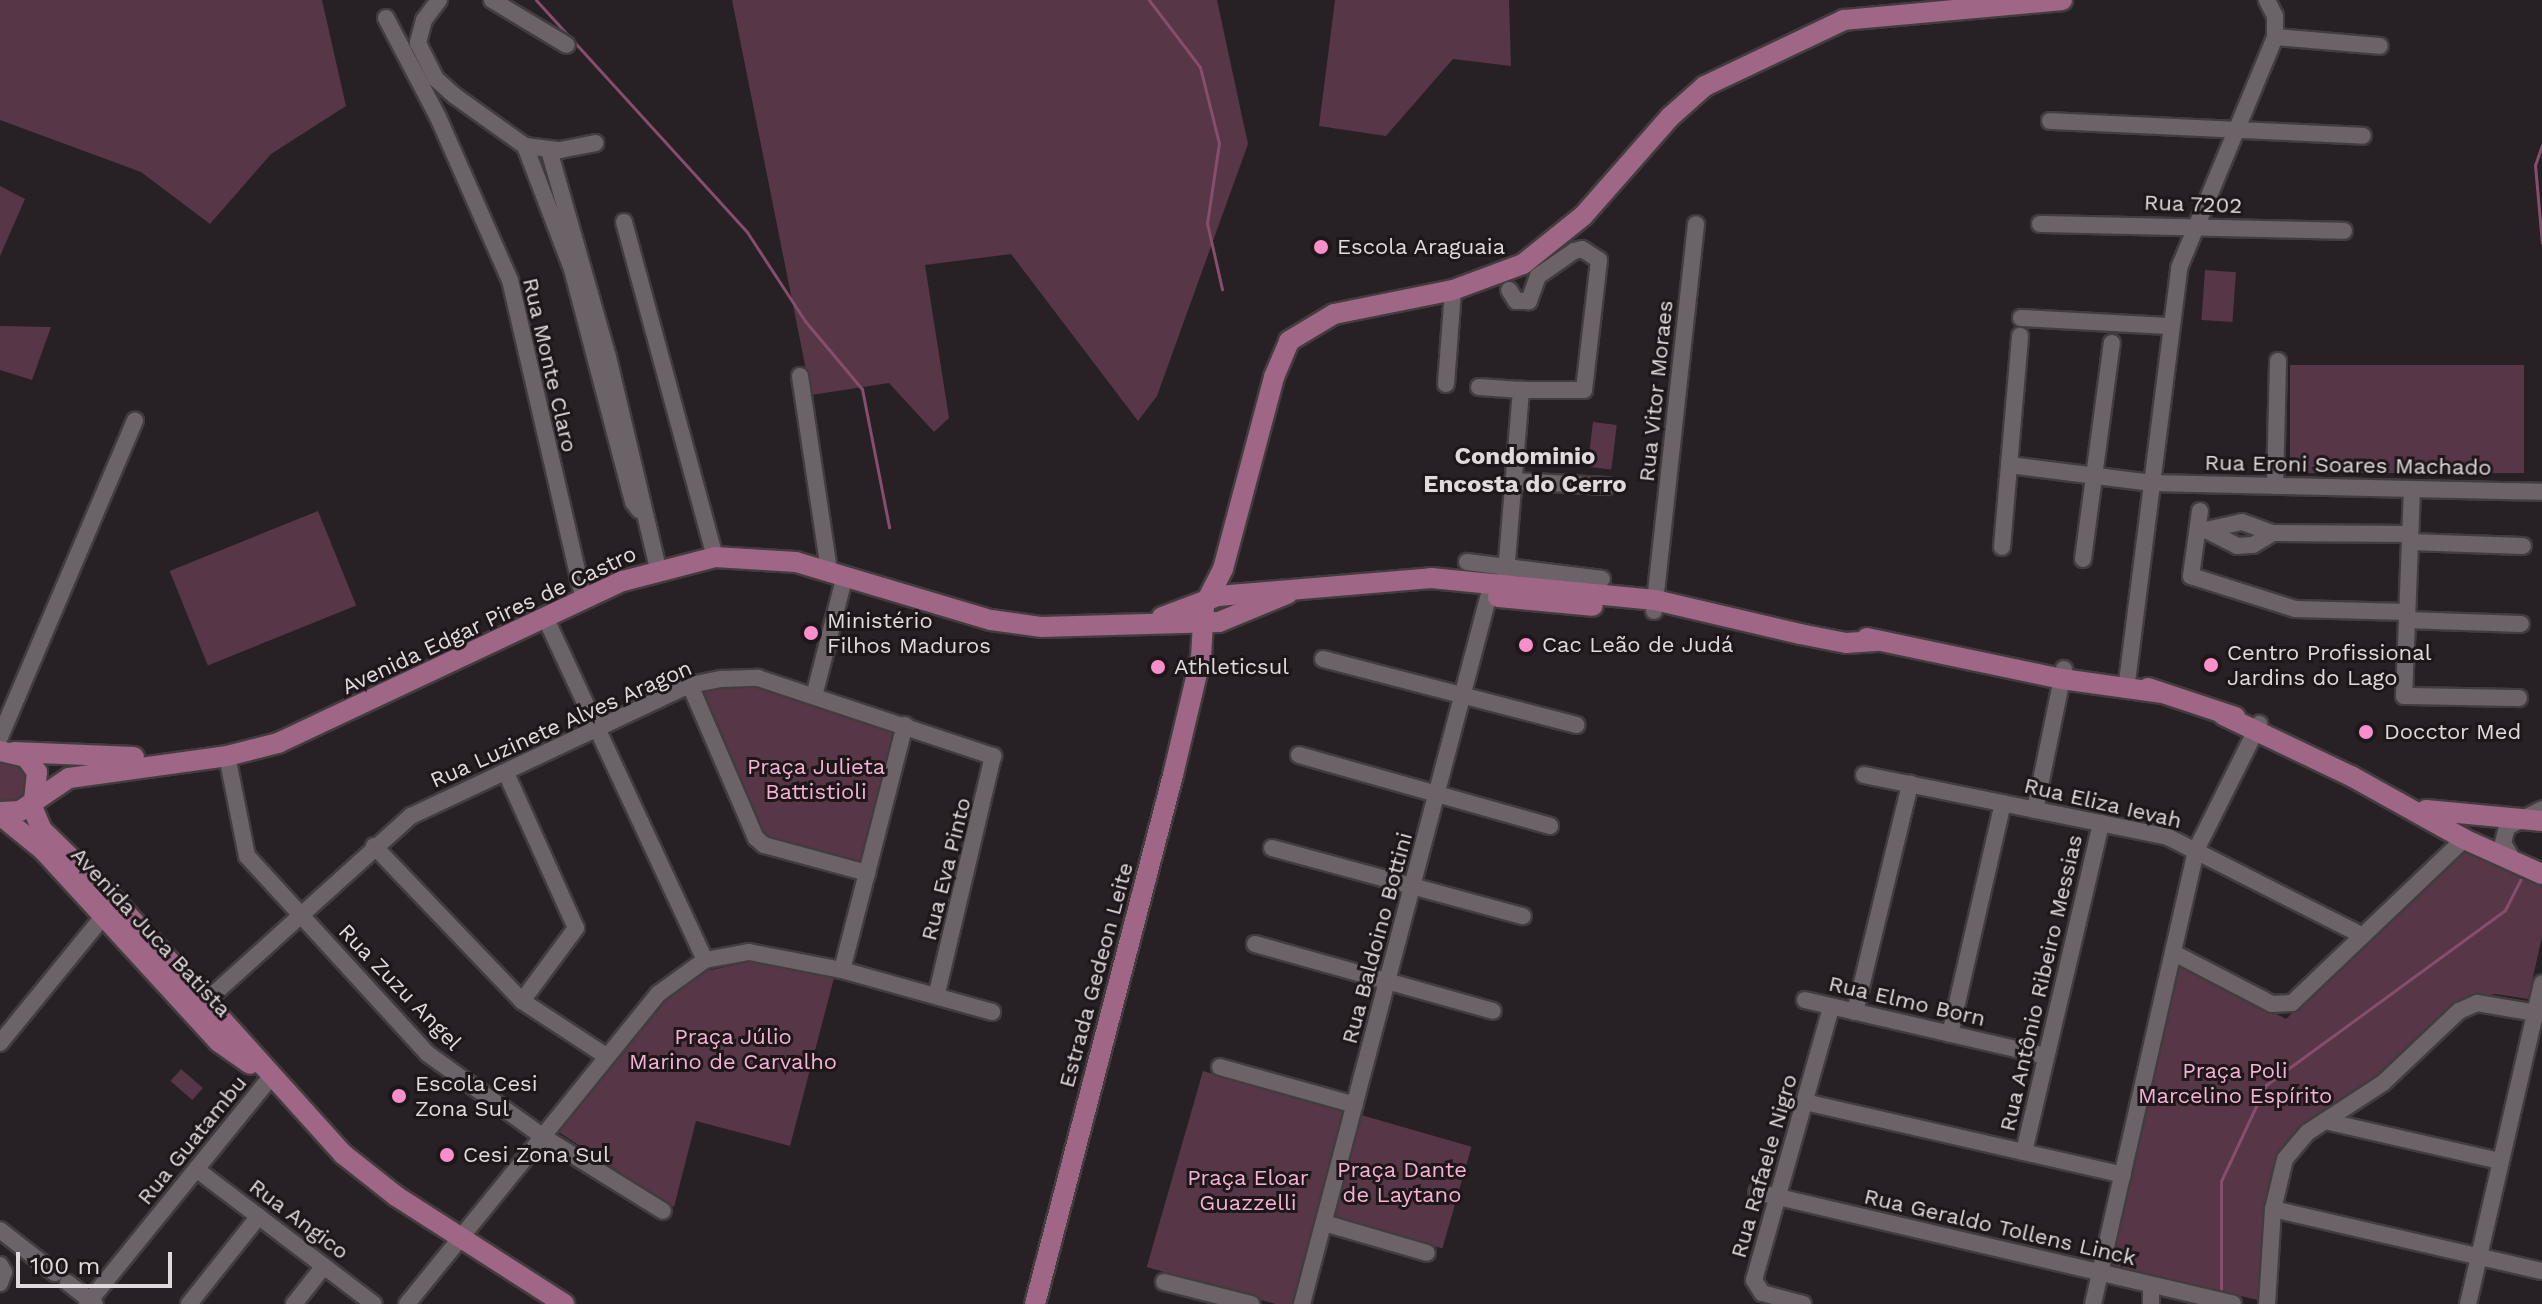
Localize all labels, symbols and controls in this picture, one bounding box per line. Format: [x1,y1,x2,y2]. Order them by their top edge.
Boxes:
street label: Rua 7202 [2143,189,2243,219]
place label: Escola Araguaia [1337,234,1507,260]
marker: Escola Araguaia [1312,238,1330,256]
street label: Rua Monte Claro [517,275,583,455]
street label: Rua Vitor Moraes [1633,298,1679,484]
district label: Condominio Encosta do Cerro [1423,443,1627,499]
street label: Rua Eroni Soares Machado [2204,449,2492,481]
street label: Avenida Edgar Pires de Castro [337,540,641,700]
place label: Ministério Filhos Maduros [827,607,991,658]
marker: Ministério Filhos Maduros [802,624,820,642]
place label: Cac Leão de Judá [1542,632,1734,658]
marker: Cac Leão de Judá [1517,636,1535,654]
place label: Centro Profissional Jardins do Lago [2227,639,2431,690]
street label: Rua Luzinete Alves Aragon [425,654,697,794]
place label: Athleticsul [1174,654,1289,680]
marker: Centro Profissional Jardins do Lago [2202,656,2220,674]
marker: Athleticsul [1149,658,1167,676]
place label: Docctor Med [2384,719,2522,745]
marker: Docctor Med [2355,721,2377,743]
park label: Praça Julieta Battistioli [746,753,886,804]
street label: Rua Eliza Ievah [2021,772,2185,834]
street label: Rua Eva Pinto [915,794,977,944]
street label: Rua Baldoino Bottini [1336,829,1418,1047]
street label: Rua Antônio Ribeiro Messias [1994,831,2088,1135]
street label: Avenida Juca Batista [65,841,237,1023]
street label: Estrada Gedeon Leite [1053,859,1139,1091]
street label: Rua Zuzu Angel [332,918,468,1056]
street label: Rua Elmo Born [1826,970,1988,1032]
park label: Praça Júlio Marino de Carvalho [629,1023,837,1074]
park label: Praça Poli Marcelino Espírito [2138,1057,2332,1108]
street label: Rua Guatambu [132,1070,252,1210]
place label: Escola Cesi Zona Sul [415,1070,538,1122]
street label: Rua Rafaele Nigro [1725,1071,1803,1261]
marker: Escola Cesi Zona Sul [390,1087,408,1105]
place label: Cesi Zona Sul [463,1142,610,1168]
marker: Cesi Zona Sul [438,1146,456,1164]
park label: Praça Dante de Laytano [1337,1156,1467,1208]
park label: Praça Eloar Guazzelli [1187,1164,1309,1216]
street label: Rua Angico [243,1173,355,1265]
street label: Rua Geraldo Tollens Linck [1861,1183,2139,1271]
scale bar [20,1236,176,1286]
text: 100 m [30,1252,100,1280]

